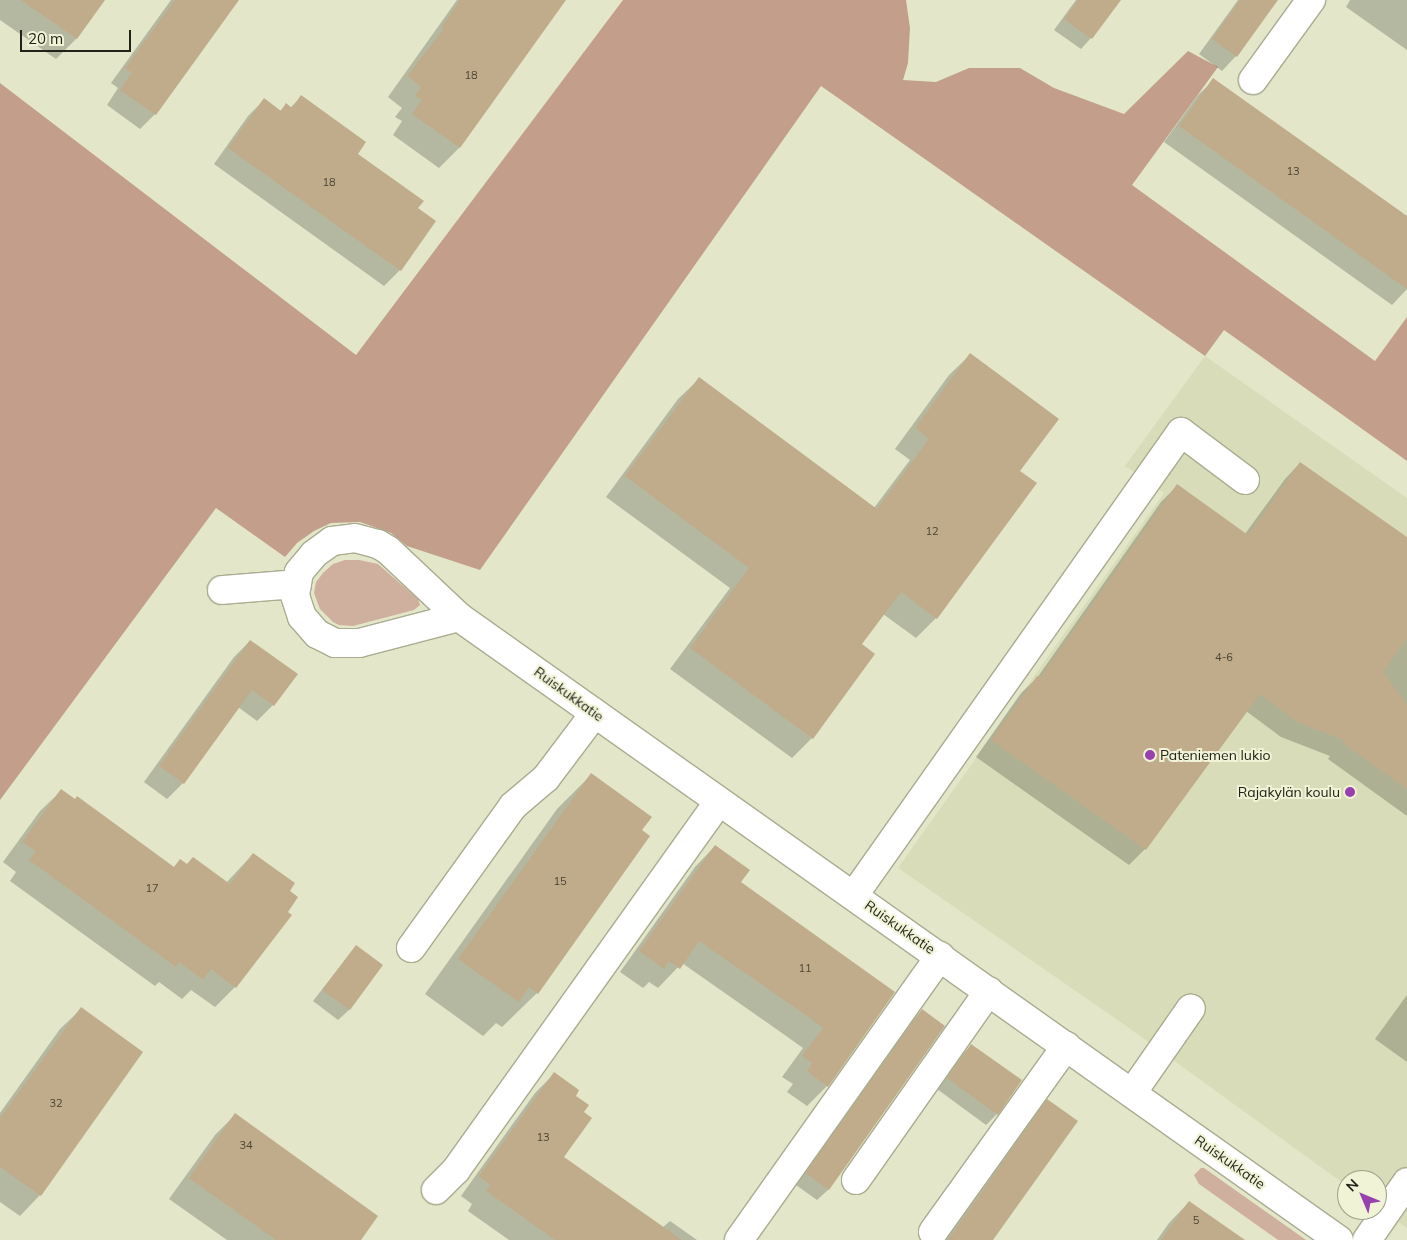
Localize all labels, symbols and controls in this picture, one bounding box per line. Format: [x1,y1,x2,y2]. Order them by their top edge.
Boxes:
scale bar [22,20,134,52]
text: 20 m [28,29,63,48]
house number: 18 [464,68,478,82]
house number: 13 [1286,164,1300,178]
house number: 18 [322,175,336,189]
house number: 12 [925,524,939,538]
house number: 4-6 [1215,650,1233,664]
street label: Ruiskukkatie [531,663,607,725]
place label: Pateniemen lukio [1160,747,1270,763]
marker: Pateniemen lukio [1144,749,1156,761]
place label: Rajakylän koulu [1238,784,1340,800]
marker: Rajakylän koulu [1344,786,1356,798]
house number: 15 [553,874,567,888]
house number: 17 [145,881,159,895]
street label: Ruiskukkatie [862,897,938,957]
house number: 11 [798,961,812,975]
house number: 32 [49,1096,63,1110]
house number: 13 [536,1130,550,1144]
street label: Ruiskukkatie [1192,1132,1268,1192]
house number: 34 [239,1138,253,1152]
north arrow [1337,1170,1387,1220]
text: N [1342,1175,1362,1195]
house number: 5 [1193,1213,1199,1227]

